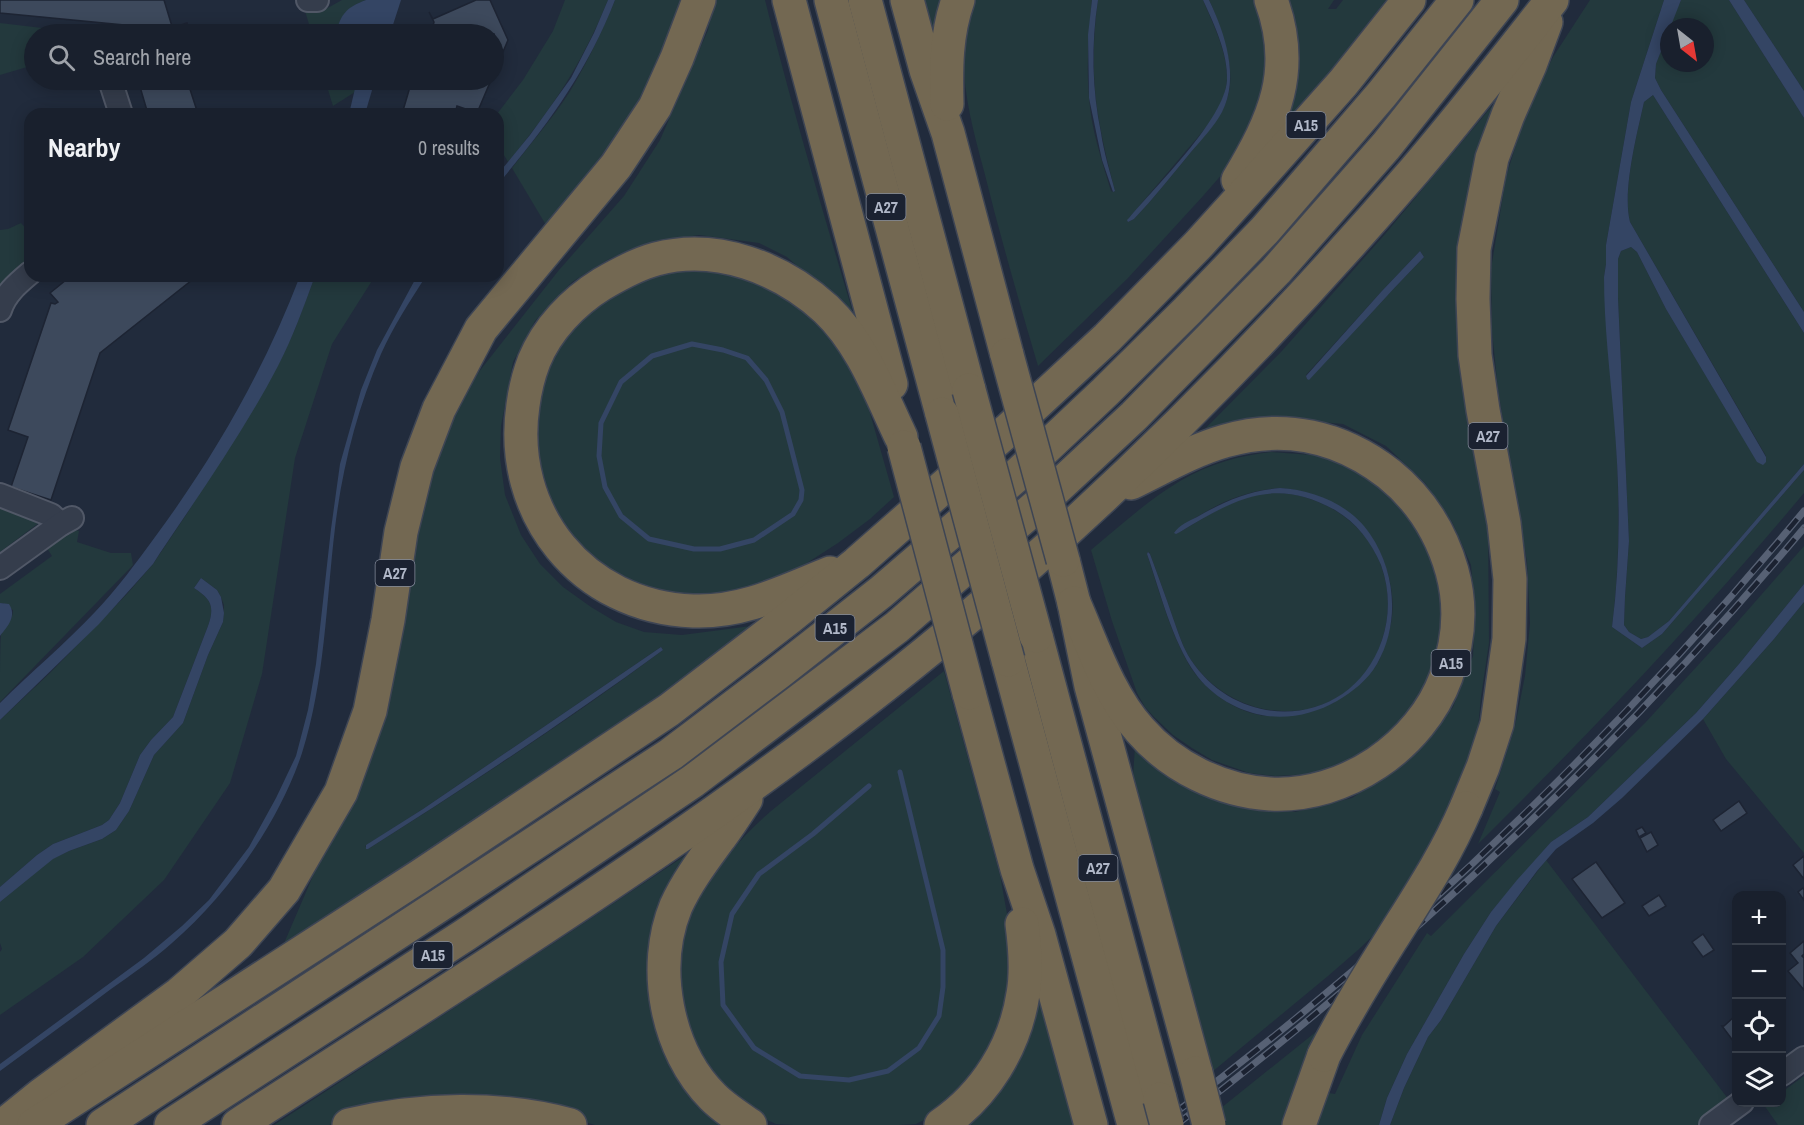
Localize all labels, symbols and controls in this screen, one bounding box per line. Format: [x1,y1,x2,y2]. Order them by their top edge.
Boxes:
north arrow [1660,18,1714,72]
search box [24,24,504,90]
icon: search [45,41,78,74]
text: Search here [93,42,191,72]
road number: A15 [1286,112,1326,138]
text: Nearby [48,130,120,165]
text: 0 results [418,134,480,161]
road number: A27 [866,194,906,220]
road number: A27 [1468,423,1508,449]
road number: A27 [376,560,414,586]
road number: A15 [816,615,854,641]
road number: A15 [1432,650,1470,676]
road number: A27 [1078,855,1118,881]
map controls [1732,891,1786,1107]
button: + [1732,891,1786,945]
road number: A15 [414,942,452,968]
button: − [1732,945,1786,999]
button: locate [1732,999,1786,1053]
button: layers [1732,1053,1786,1107]

